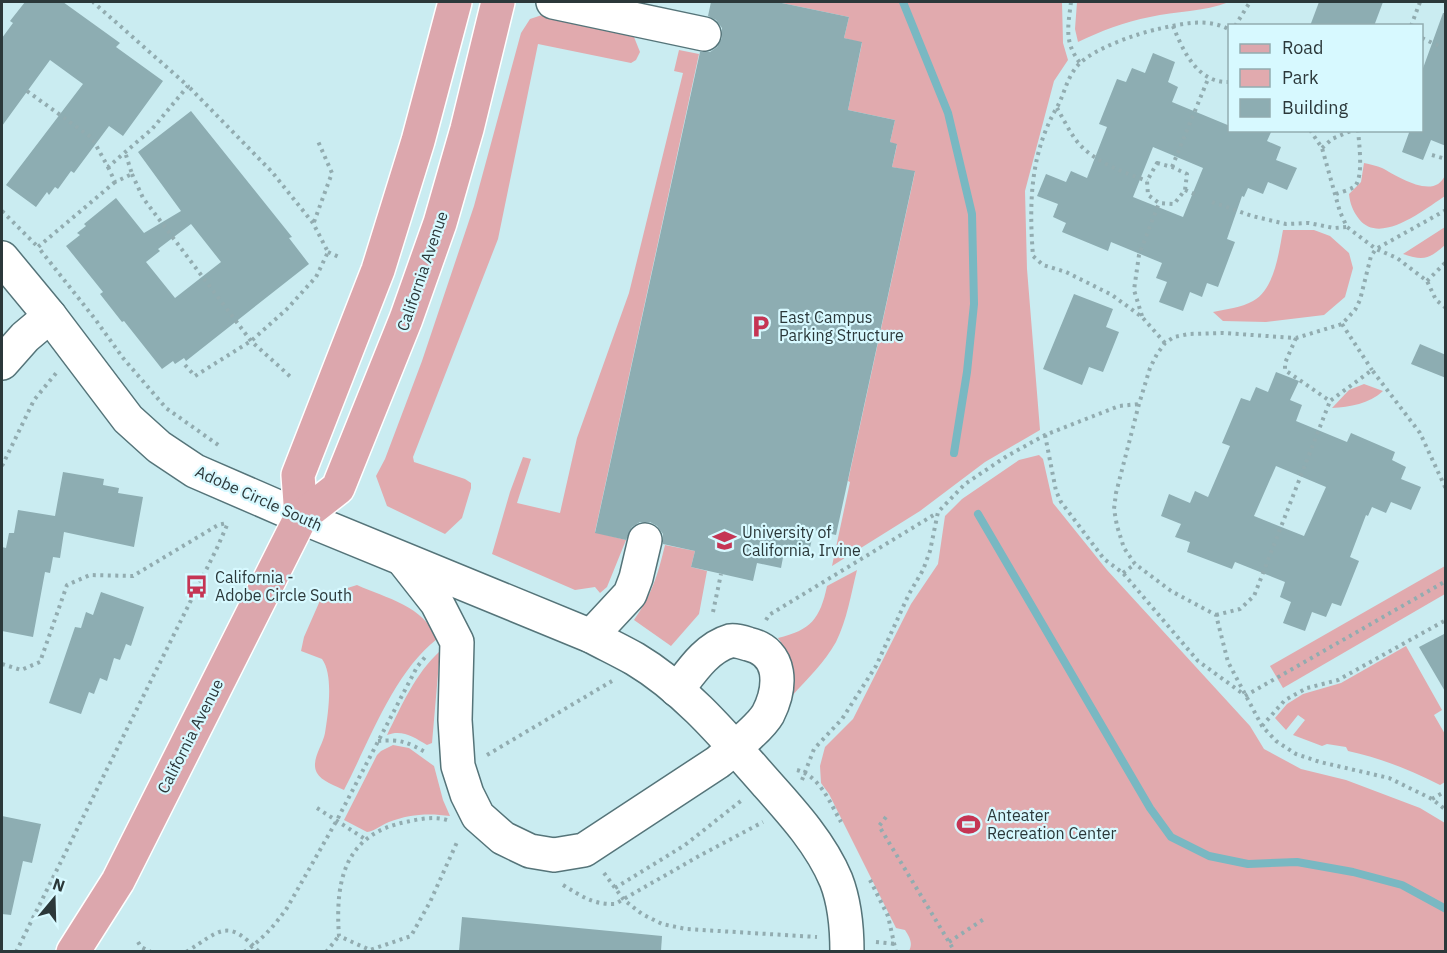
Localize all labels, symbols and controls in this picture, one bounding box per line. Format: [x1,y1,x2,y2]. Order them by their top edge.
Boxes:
legend [1228,24,1423,132]
text: Road [1282,36,1323,59]
text: Park [1282,66,1319,89]
text: Building [1282,96,1349,119]
street label: California Avenue [392,208,452,334]
place label: East Campus Parking Structure [779,307,904,345]
parking icon: East Campus Parking Structure [748,313,774,339]
street label: Adobe Circle South [192,461,326,535]
place label: University of California, Irvine [742,522,861,560]
school or university icon: University of California, Irvine [711,528,737,554]
place label: California - Adobe Circle South [215,567,352,605]
bus stop icon: California - Adobe Circle South [184,573,210,599]
street label: California Avenue [153,675,228,797]
place label: Anteater Recreation Center [987,805,1117,843]
sports icon: Anteater Recreation Center [956,811,982,837]
north arrow [24,869,84,929]
text: N [50,873,68,896]

